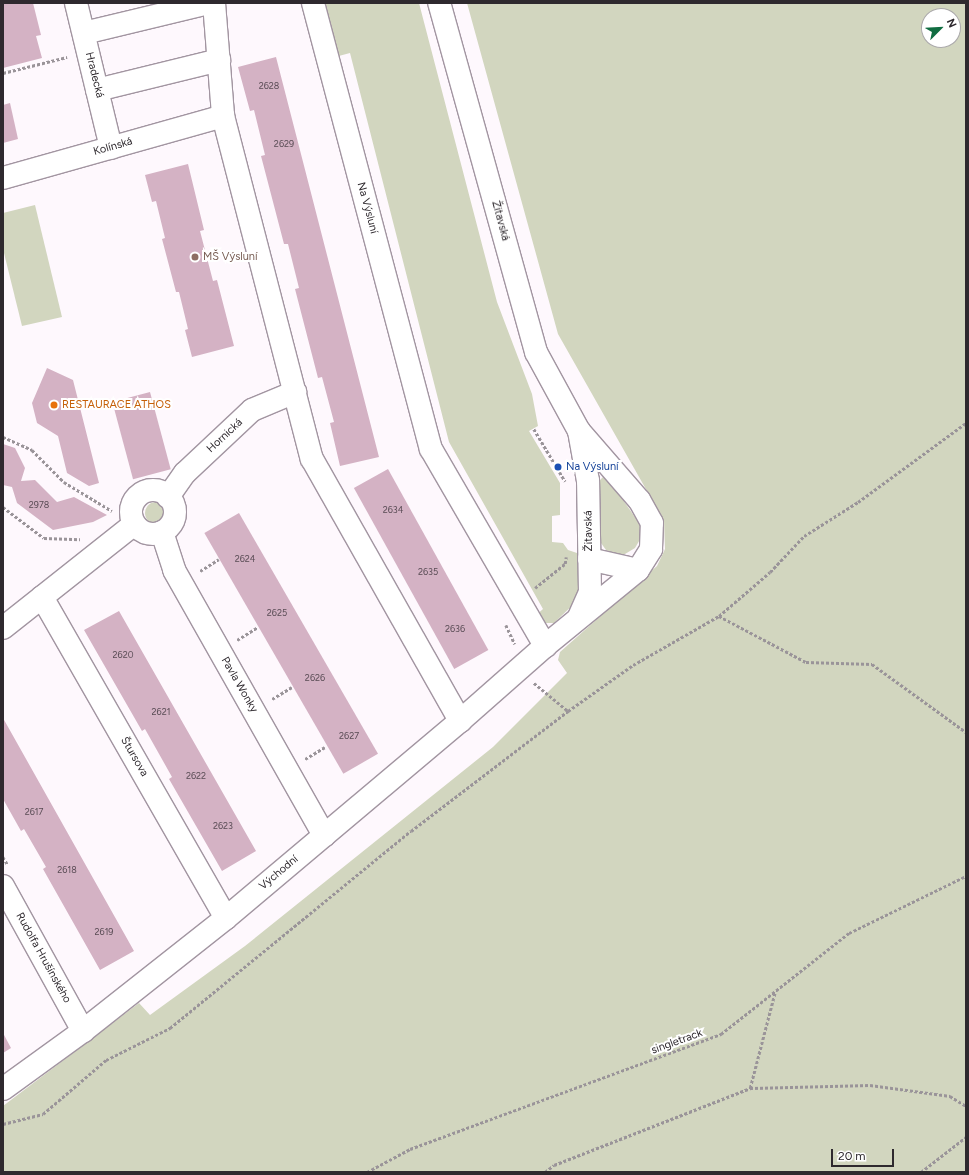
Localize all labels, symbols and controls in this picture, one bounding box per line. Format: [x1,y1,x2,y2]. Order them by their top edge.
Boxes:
north arrow [921,8,961,48]
text: N [944,17,959,30]
street label: Hradecká [82,51,106,99]
house number: 2628 [259,81,279,91]
street label: Kolínská [92,135,134,159]
house number: 2629 [274,139,294,149]
street label: Na Výsluní [354,181,380,235]
street label: Žitavská [488,200,512,242]
place label: MŠ Výsluní [203,250,258,264]
marker: MŠ Výsluní [190,252,200,262]
place label: RESTAURACE ATHOS [62,398,171,412]
marker: RESTAURACE ATHOS [49,400,59,410]
street label: Hornická [204,416,246,456]
place label: Na Výsluní [566,460,619,474]
marker: Na Výsluní [553,462,563,472]
house number: 2978 [29,500,49,510]
house number: 2634 [383,505,403,515]
street label: Žitavská [582,510,596,552]
house number: 2624 [235,554,255,564]
house number: 2635 [418,567,438,577]
house number: 2625 [267,608,287,618]
house number: 2636 [445,624,465,634]
house number: 2620 [113,650,133,660]
street label: Pavla Wonky [218,655,260,715]
house number: 2626 [305,673,325,683]
house number: 2621 [152,707,170,717]
house number: 2627 [339,731,359,741]
street label: Štursova [117,735,151,779]
house number: 2622 [186,771,206,781]
house number: 2617 [25,807,43,817]
house number: 2623 [213,821,233,831]
street label: Východní [257,853,301,893]
house number: 2618 [57,865,77,875]
street label: Rudolfa Hrušínského [13,910,73,1006]
house number: 2619 [95,927,113,937]
street label: singletrack [650,1027,704,1057]
scale bar [833,1141,896,1167]
text: 20 m [838,1149,866,1163]

